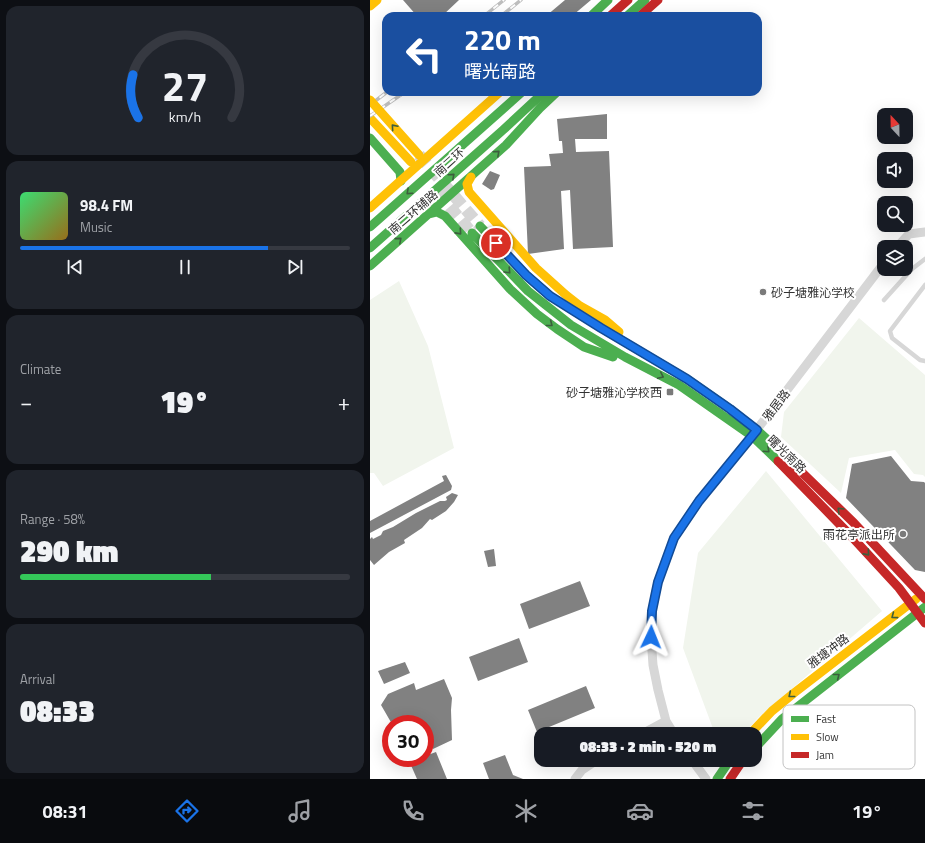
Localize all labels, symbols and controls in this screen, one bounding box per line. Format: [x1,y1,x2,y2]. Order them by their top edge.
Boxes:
text: 220 m [464,18,541,61]
icon: left [398,28,450,80]
text: 27 [162,54,208,117]
text: 曙光南路 [464,58,536,85]
text: km/h [169,106,201,128]
north arrow [877,108,913,144]
map controls [877,108,913,276]
one-way arrow [392,125,399,132]
street label: 南二环 [429,143,469,181]
one-way arrow [492,151,499,158]
button: sound [877,152,913,188]
one-way arrow [447,174,454,181]
street label: 南二环辅路 [384,185,442,239]
one-way arrow [406,187,414,195]
text: 98.4 FM [80,194,133,217]
button: search [877,196,913,232]
text: Music [80,217,112,237]
pin [479,226,513,260]
one-way arrow [454,227,461,234]
icon: arrive [485,232,507,254]
one-way arrow [395,237,402,244]
button: layers [877,240,913,276]
icon: previous [64,256,86,278]
icon: pause [174,256,196,278]
icon: next [284,256,306,278]
one-way arrow [504,267,511,274]
place label: 砂子塘雅沁学校 [771,283,855,302]
marker: 砂子塘雅沁学校 [758,287,768,297]
one-way arrow [545,319,552,326]
text: Climate [20,359,61,379]
one-way arrow [657,371,664,379]
text: 19° [160,379,210,425]
place label: 砂子塘雅沁学校西 [566,383,662,402]
text: − [20,385,32,419]
text: + [338,385,350,419]
street label: 雅居路 [758,385,794,425]
marker: 砂子塘雅沁学校西 [665,387,675,397]
street label: 曙光南路 [763,430,811,478]
one-way arrow [762,446,770,453]
one-way arrow [837,507,845,515]
text: Range · 58% [20,509,85,529]
place label: 雨花亭派出所 [823,525,895,544]
text: 290 km [20,528,118,574]
marker: 雨花亭派出所 [898,529,908,539]
one-way arrow [863,549,870,556]
one-way arrow [892,611,899,618]
position arrow [630,616,672,658]
street label: 雅塘冲路 [803,629,853,673]
text: Arrival [20,669,55,689]
one-way arrow [832,674,839,681]
text: 08:33 [20,688,95,734]
one-way arrow [789,690,796,697]
legend [783,705,915,769]
text: Fast [816,711,836,727]
speed limit sign: 30 [382,715,434,767]
text: Slow [816,729,839,745]
text: 08:33 · 2 min · 520 m [580,735,716,758]
text: Jam [816,747,834,763]
icon: directions [173,797,201,825]
icon: music [286,797,314,825]
icon: phone [399,797,427,825]
icon: climate [512,797,540,825]
icon: car [626,797,654,825]
icon: filters [739,797,767,825]
text: 08:31 [43,798,88,825]
text: 19° [852,798,882,825]

